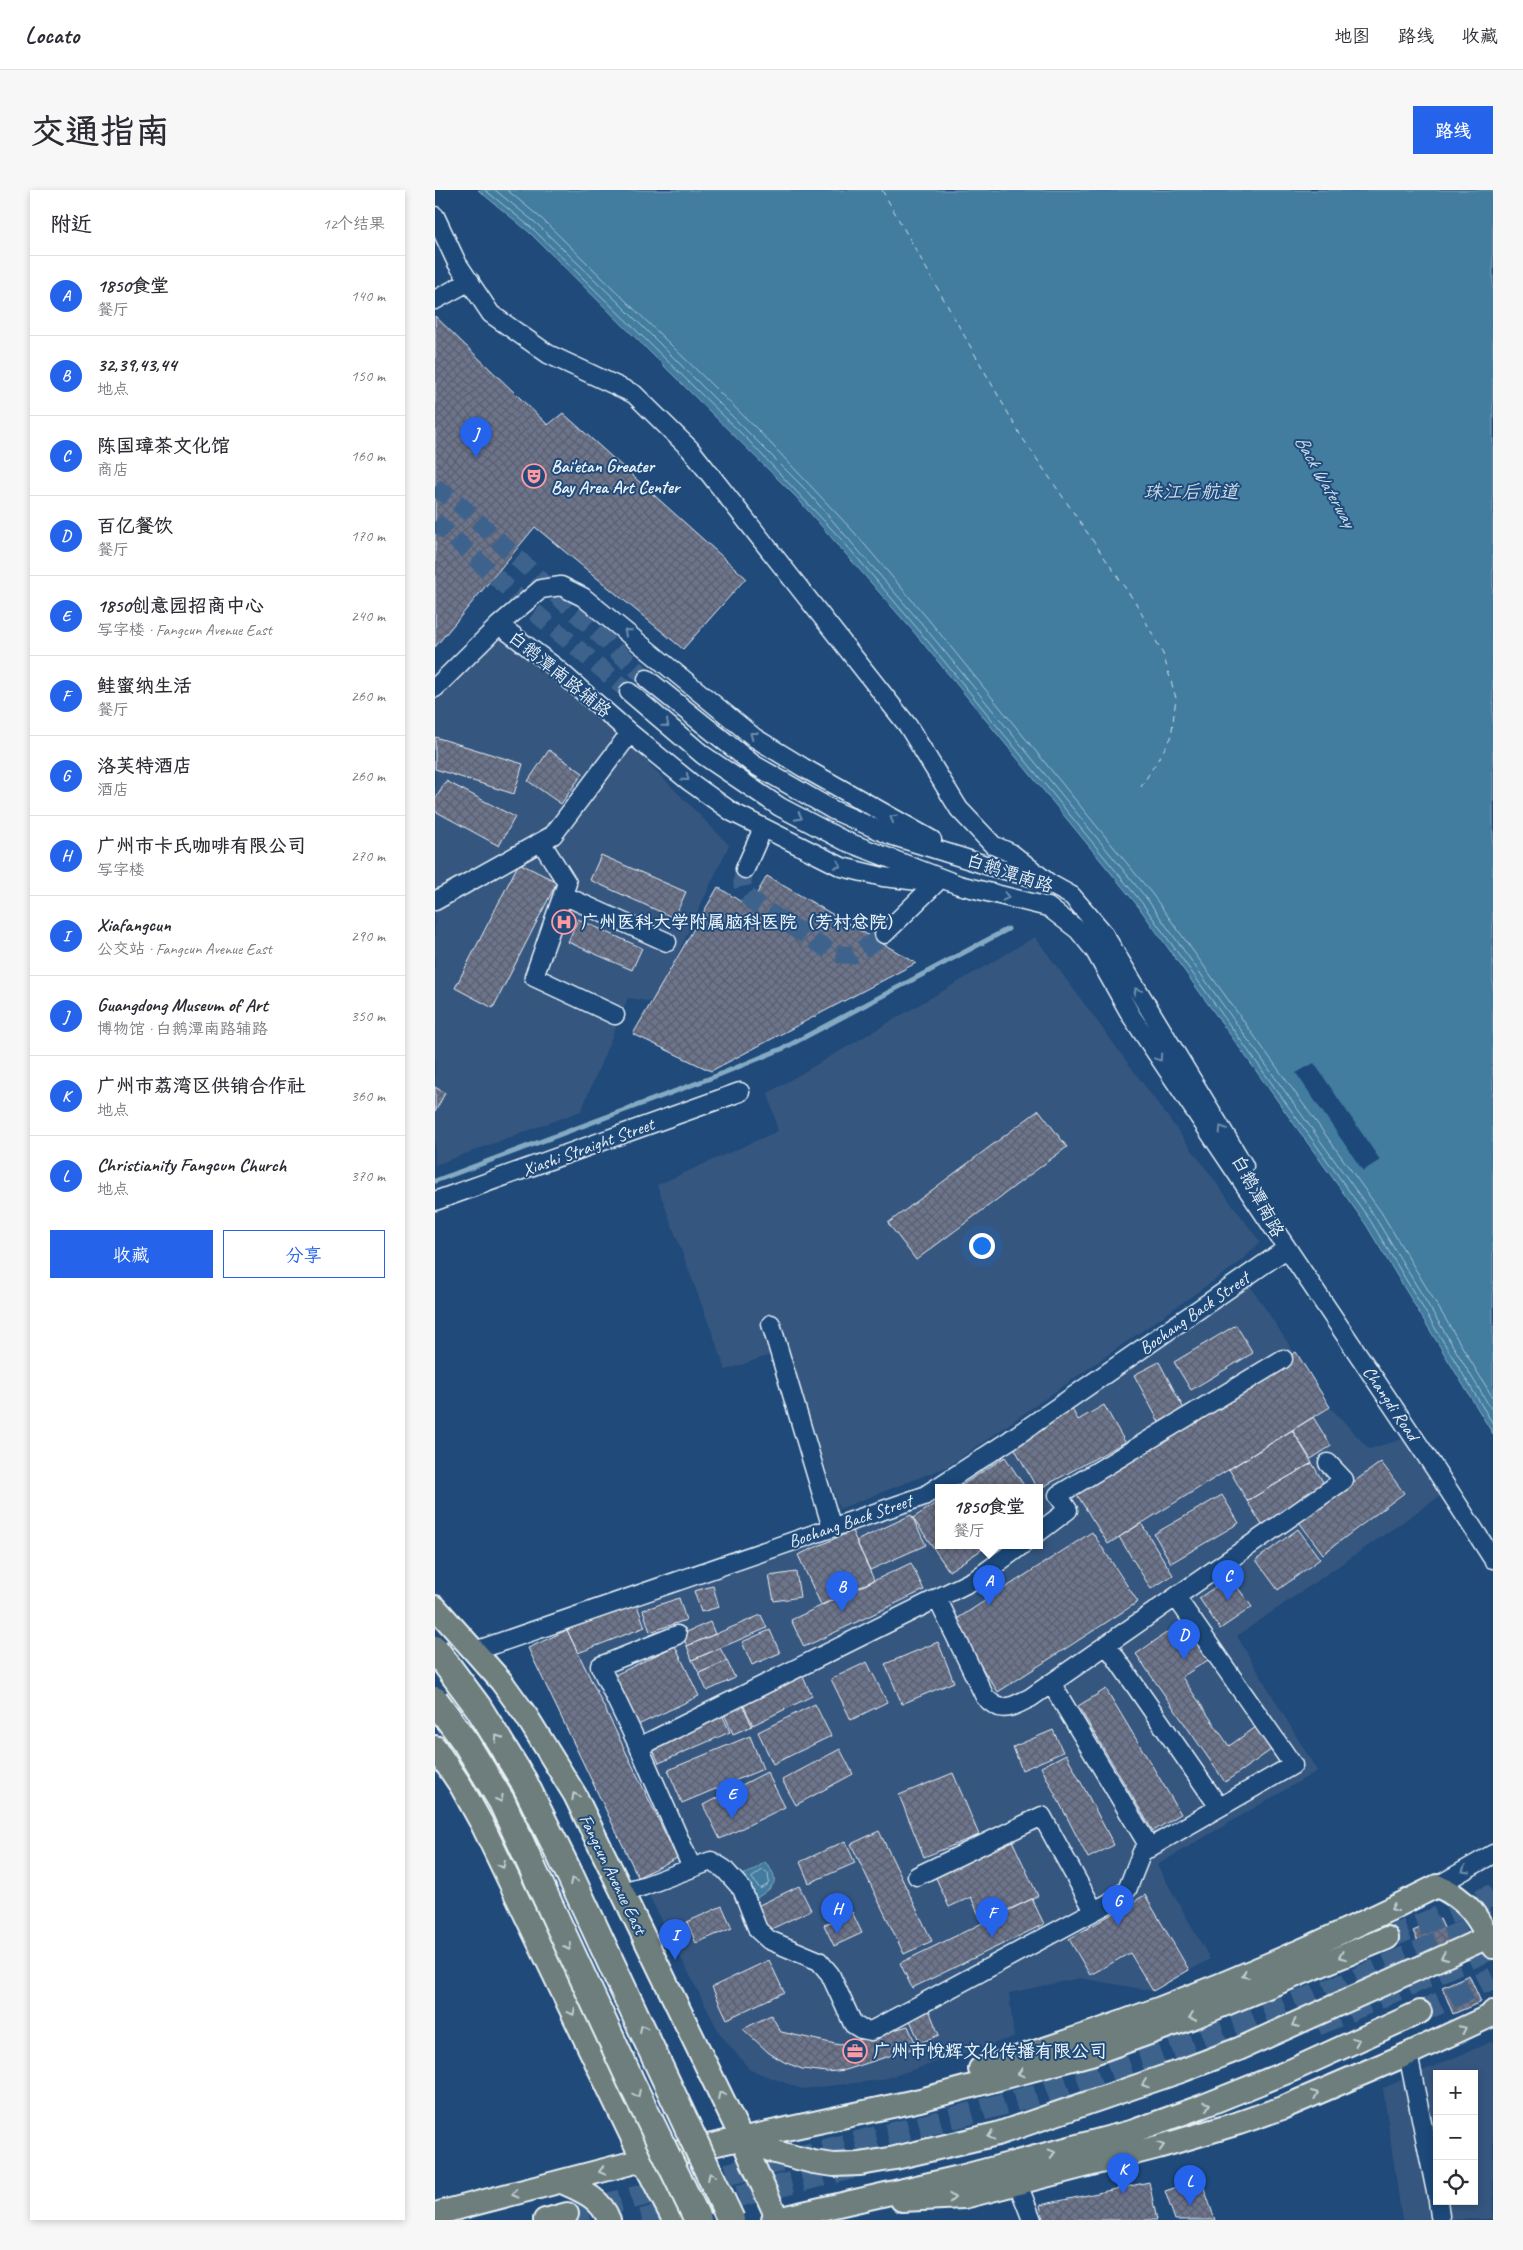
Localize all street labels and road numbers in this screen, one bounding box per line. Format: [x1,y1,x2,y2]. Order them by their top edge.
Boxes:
street label: 白鹅潭南路辅路 [504,626,616,722]
street label: 白鹅潭南路 [964,849,1056,897]
street label: Xiashi Straight Street [519,1112,659,1181]
street label: 白鹅潭南路 [1227,1151,1289,1241]
street label: Bochang Back Street [1135,1265,1256,1359]
street label: Changdi Road [1358,1362,1425,1447]
street label: Bochang Back Street [785,1489,918,1552]
street label: Fangcun Avenue East [574,1810,652,1939]

